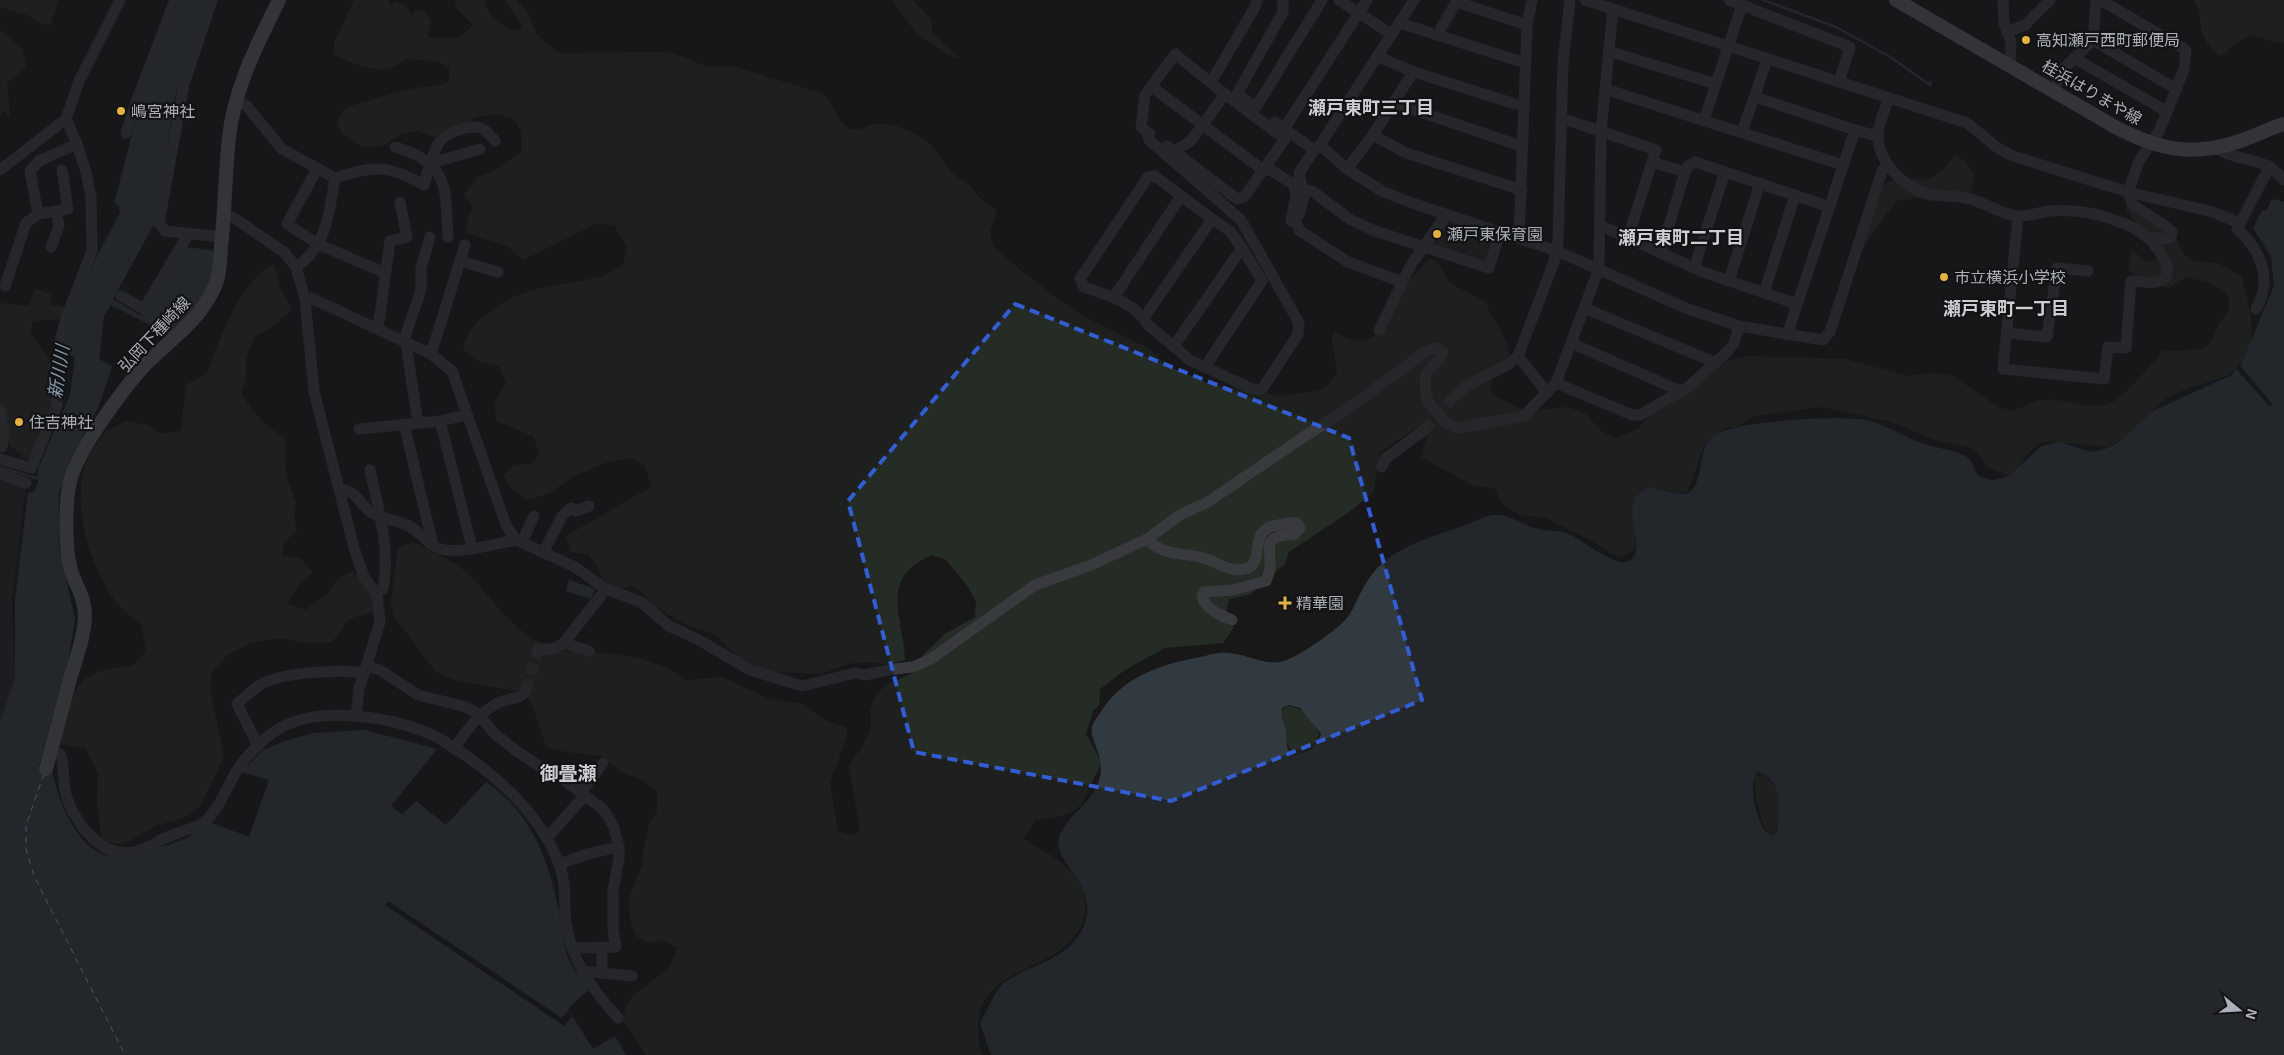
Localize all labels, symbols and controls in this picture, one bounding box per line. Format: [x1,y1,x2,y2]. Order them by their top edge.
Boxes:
place label: 高知瀬戸西町郵便局 [2036,30,2180,49]
marker: 高知瀬戸西町郵便局 [2020,34,2032,46]
street label: 桂浜はりまや線 [2039,55,2146,128]
district label: 瀬戸東町三丁目 [1308,96,1434,118]
place label: 嶋宮神社 [131,101,195,120]
marker: 嶋宮神社 [115,105,127,117]
place label: 瀬戸東保育園 [1447,224,1543,243]
district label: 瀬戸東町二丁目 [1618,226,1744,248]
marker: 瀬戸東保育園 [1431,228,1443,240]
place label: 市立横浜小学校 [1954,267,2066,286]
marker: 市立横浜小学校 [1938,271,1950,283]
street label: 弘岡下種崎線 [114,292,193,375]
district label: 瀬戸東町一丁目 [1943,297,2069,319]
water label: 新川川 [43,341,73,400]
place label: 住吉神社 [29,412,93,431]
marker: 住吉神社 [13,416,25,428]
place label: 精華園 [1296,593,1344,612]
marker: 精華園 [1278,596,1292,610]
district label: 御畳瀬 [539,761,597,784]
north arrow [2214,985,2264,1035]
text: N [2242,1007,2261,1022]

